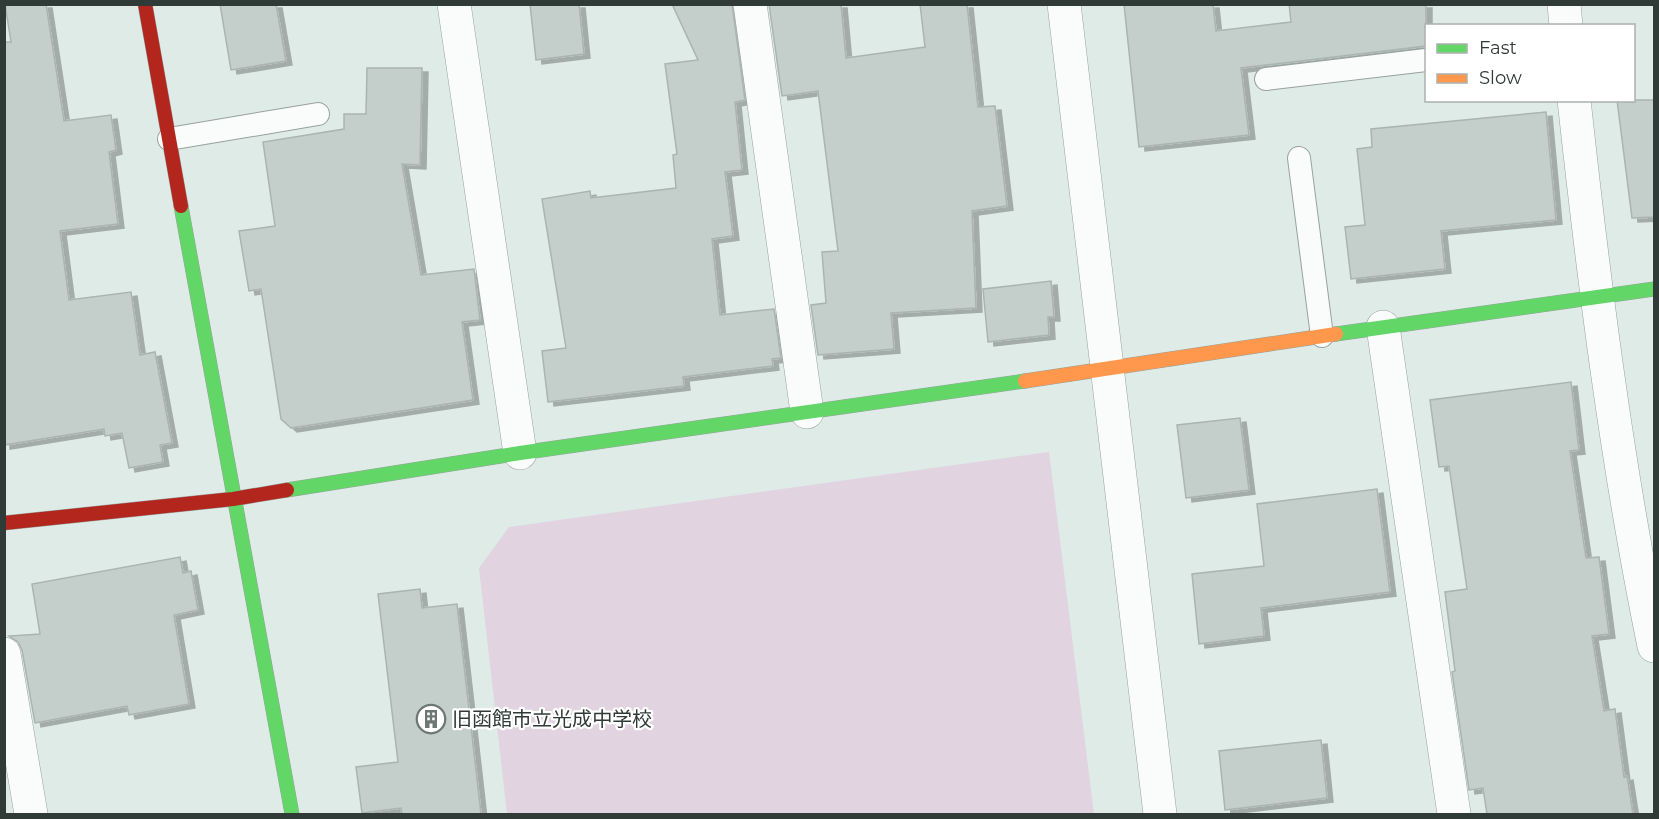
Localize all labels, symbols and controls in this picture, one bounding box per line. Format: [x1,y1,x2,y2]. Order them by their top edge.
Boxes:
legend [1425,24,1635,102]
text: Fast [1479,37,1517,59]
text: Slow [1479,67,1522,89]
building icon: 旧函館市立光成中学校 [415,703,447,735]
place label: 旧函館市立光成中学校 [452,707,652,731]

